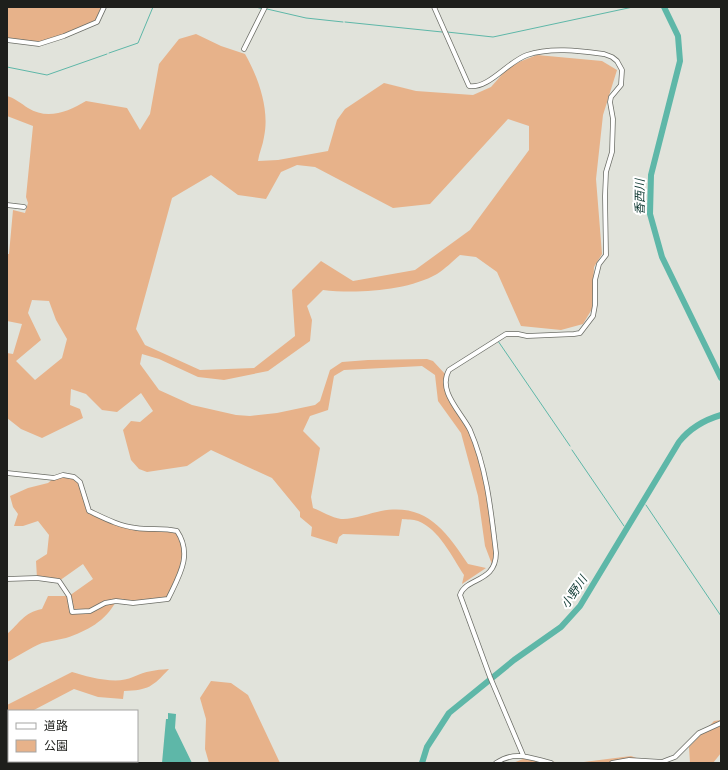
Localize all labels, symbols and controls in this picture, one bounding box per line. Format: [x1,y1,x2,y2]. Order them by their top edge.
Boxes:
water label: 香西川 [633,177,647,215]
water label: 小野川 [558,572,591,611]
legend [8,710,138,762]
text: 道路 [44,719,68,733]
text: 公園 [44,739,68,753]

